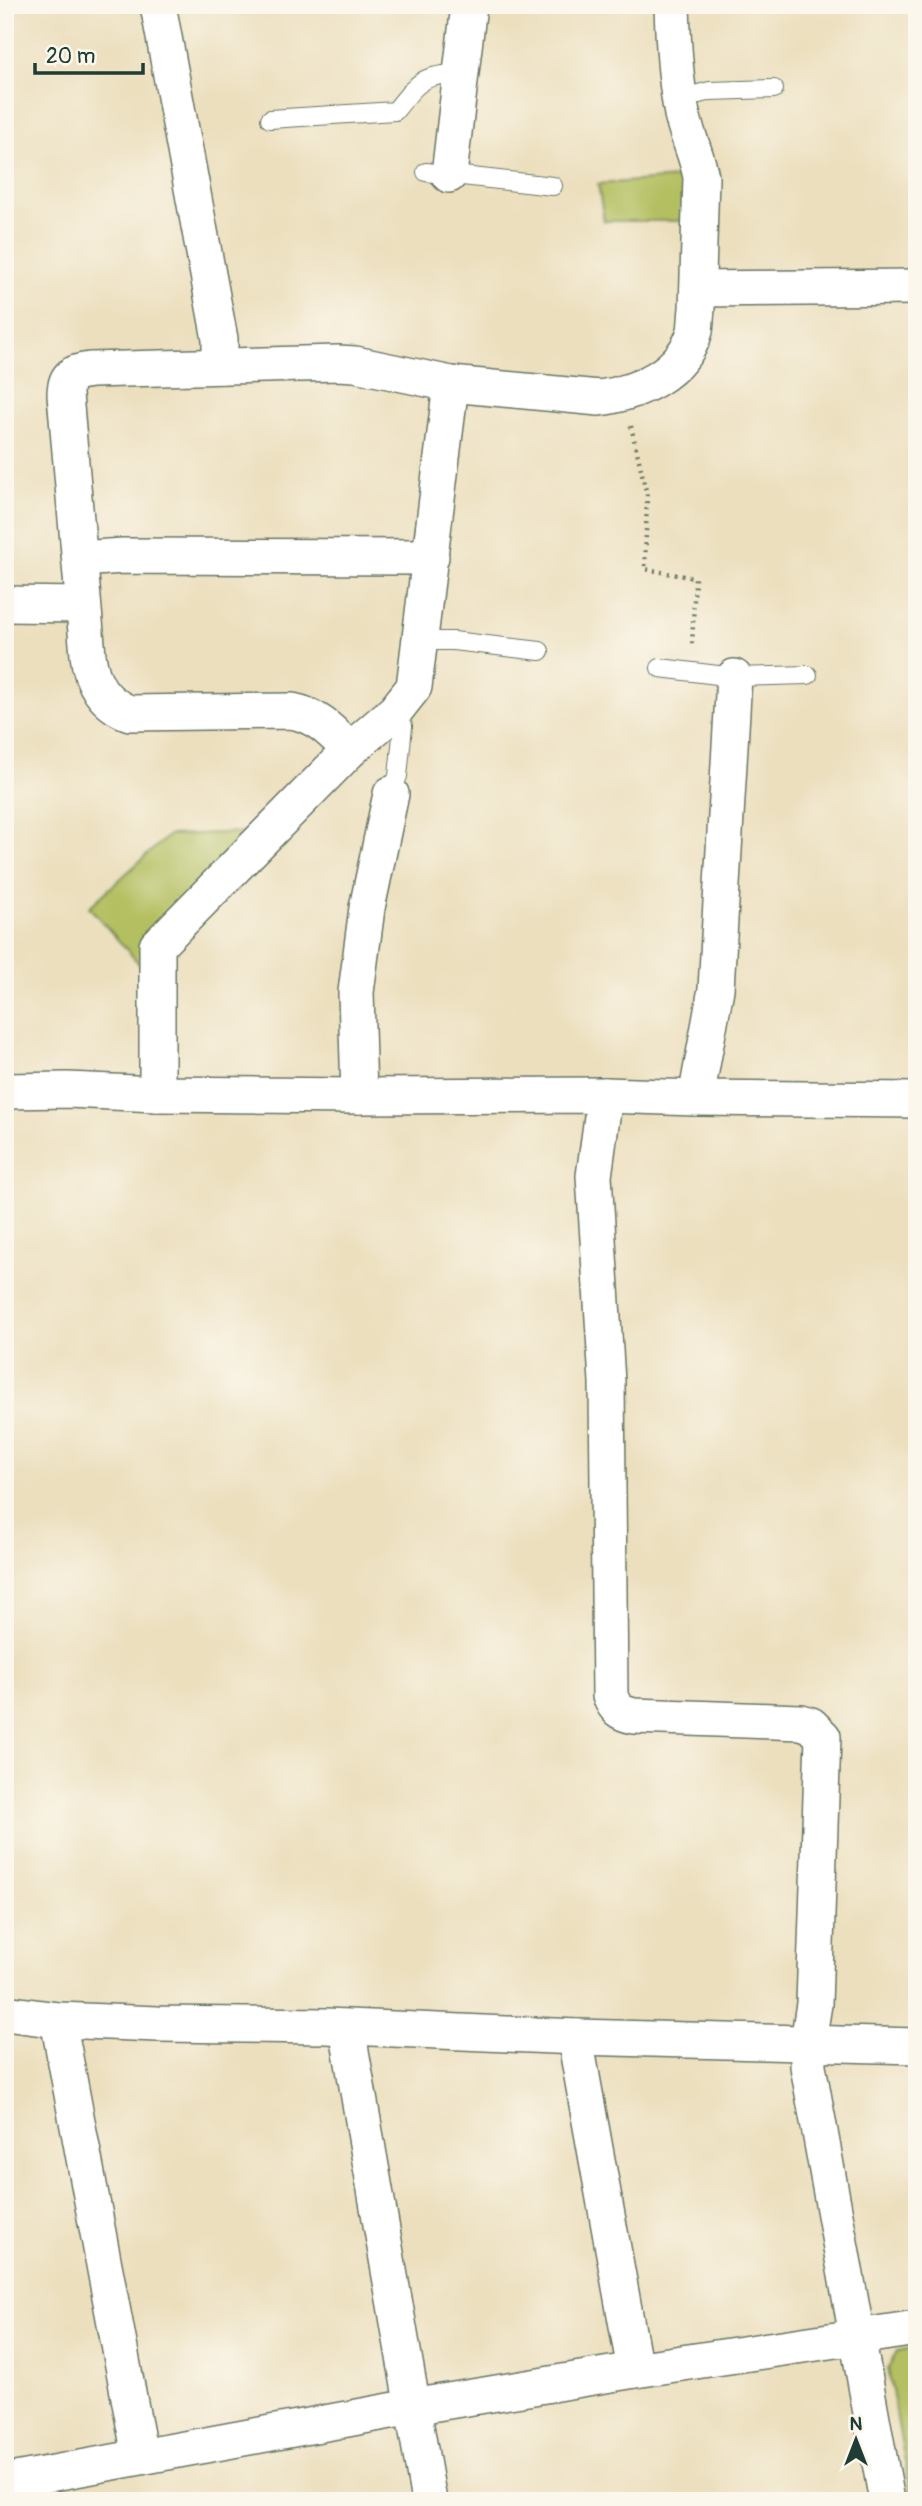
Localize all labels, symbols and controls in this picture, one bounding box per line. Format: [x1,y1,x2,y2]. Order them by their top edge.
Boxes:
scale bar [35,32,144,76]
text: 20 m [46,43,95,70]
north arrow [820,2404,890,2474]
text: N [850,2412,863,2436]

